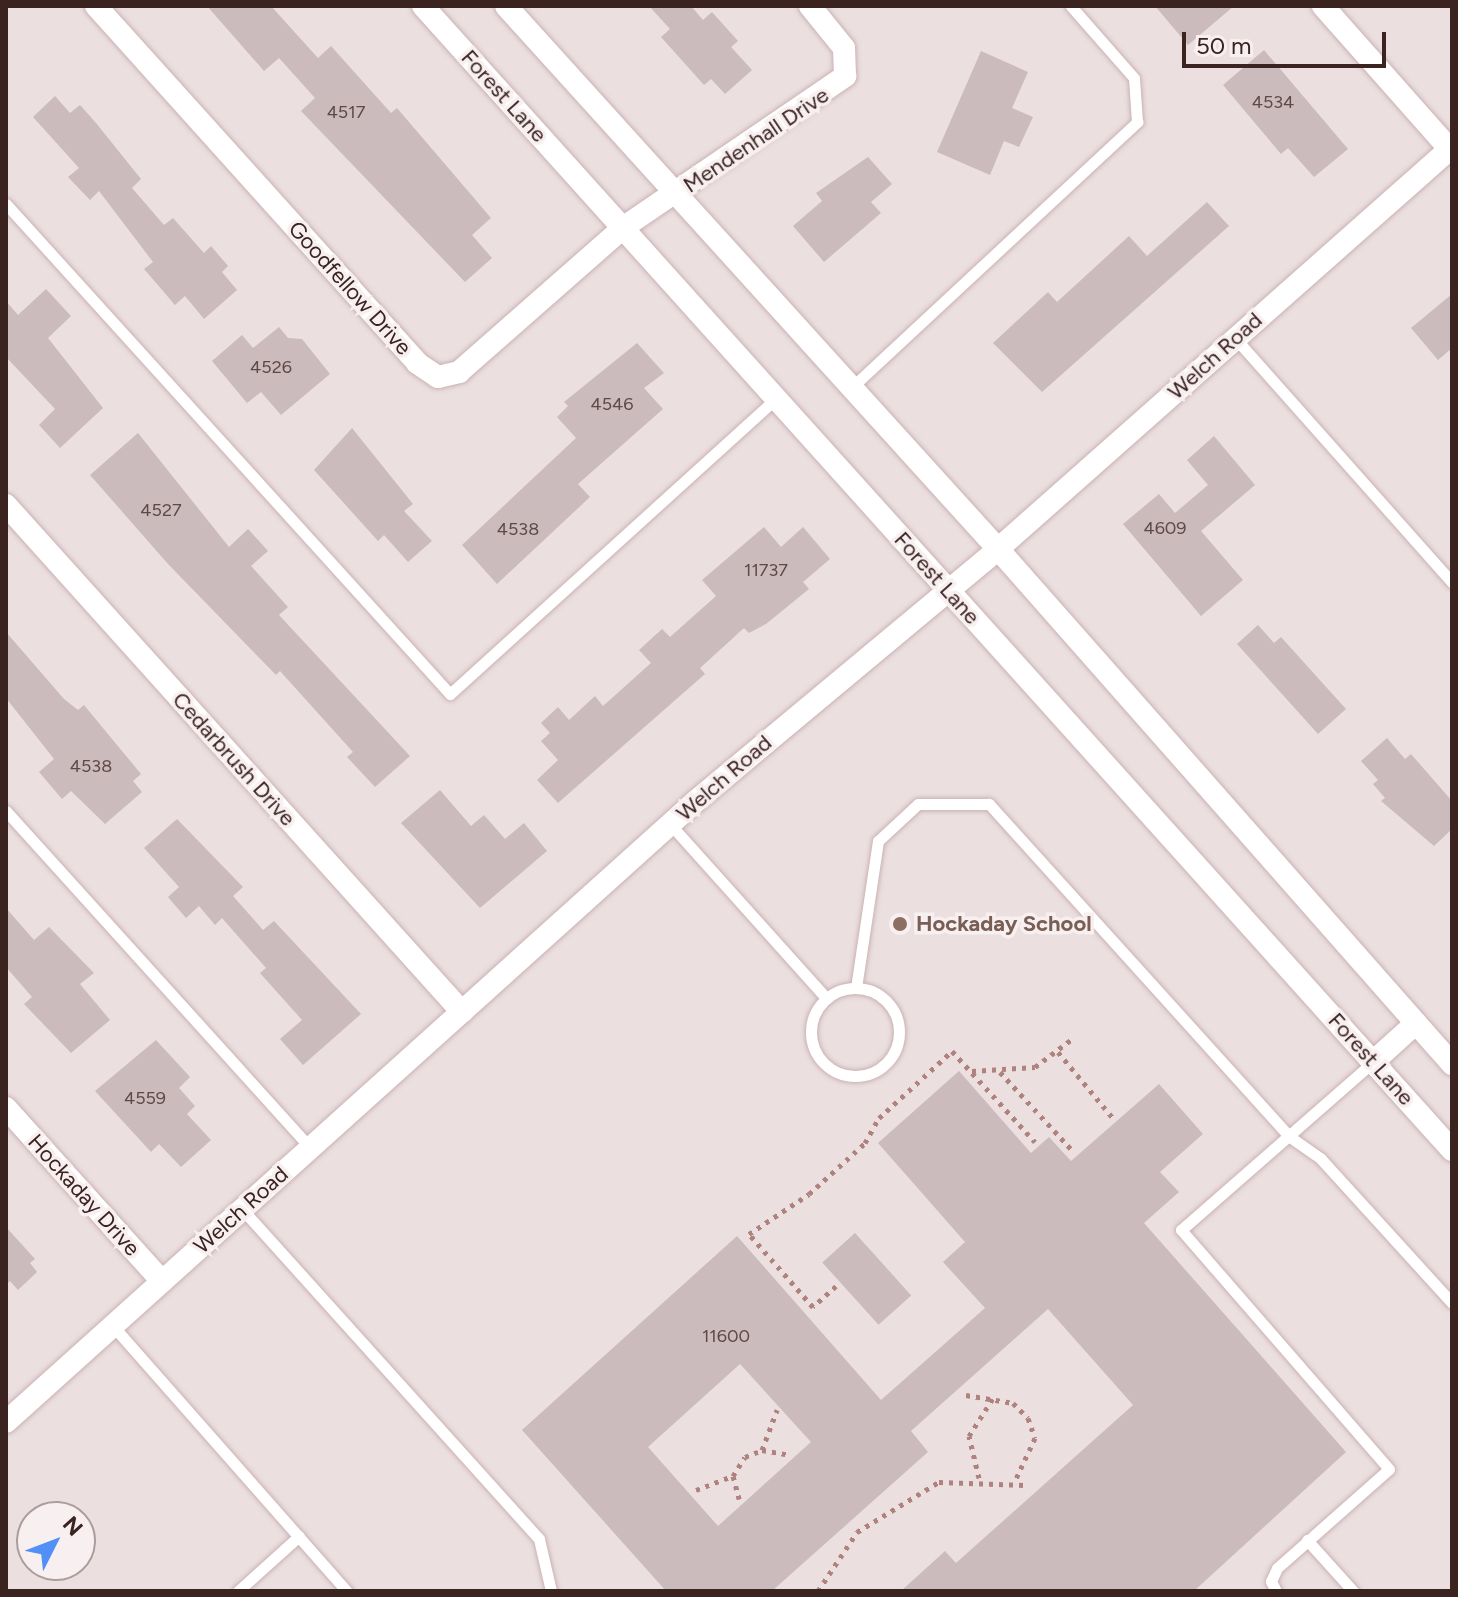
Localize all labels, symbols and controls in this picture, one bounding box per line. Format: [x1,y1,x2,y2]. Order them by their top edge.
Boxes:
scale bar [1186,16,1390,66]
text: 50 m [1196,31,1252,60]
street label: Forest Lane [456,44,552,148]
street label: Mendenhall Drive [678,82,834,198]
house number: 4534 [1252,91,1294,113]
house number: 4517 [327,101,365,123]
street label: Goodfellow Drive [283,216,417,360]
street label: Welch Road [1163,307,1267,405]
house number: 4526 [250,356,292,378]
house number: 4546 [591,393,633,415]
house number: 4527 [140,499,182,521]
house number: 4609 [1143,517,1187,539]
house number: 4538 [497,518,539,540]
street label: Forest Lane [889,526,985,630]
house number: 11737 [744,559,788,581]
street label: Cedarbrush Drive [167,687,301,831]
street label: Welch Road [671,730,777,826]
house number: 4538 [70,755,112,777]
place label: Hockaday School [916,911,1092,937]
marker: Hockaday School [891,915,909,933]
street label: Forest Lane [1323,1007,1419,1111]
house number: 4559 [124,1087,166,1109]
street label: Hockaday Drive [22,1129,146,1261]
street label: Welch Road [189,1161,293,1259]
house number: 11600 [702,1325,750,1347]
north arrow [16,1501,96,1581]
text: N [57,1511,88,1541]

